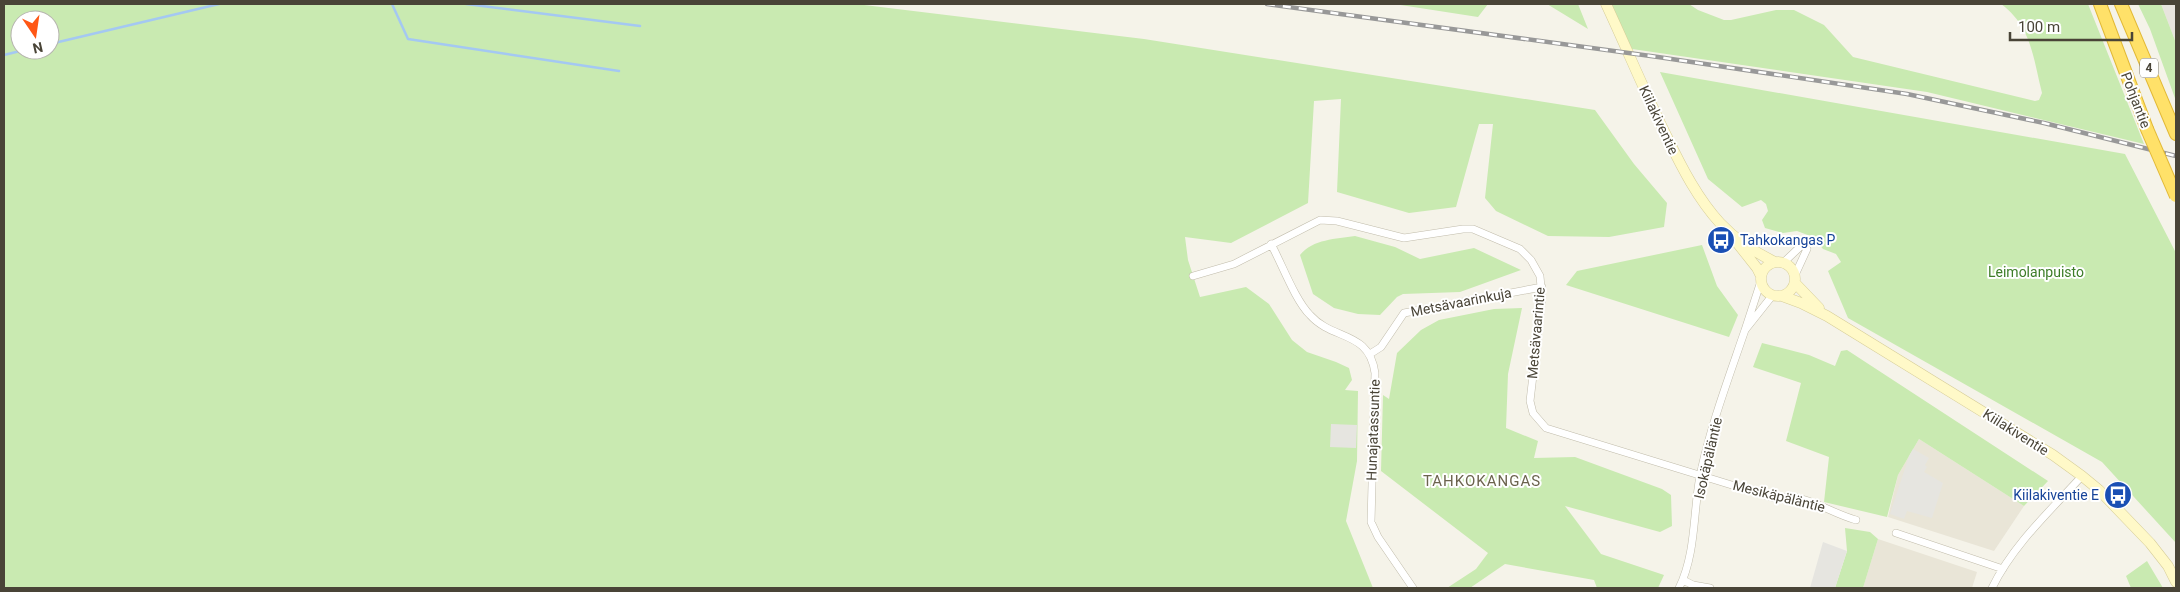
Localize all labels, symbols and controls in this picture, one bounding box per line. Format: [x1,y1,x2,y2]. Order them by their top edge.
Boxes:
north arrow [10,10,60,60]
scale bar [2010,10,2132,42]
text: 100 m [2018,18,2060,36]
text: N [31,39,45,57]
road number: 4 [2140,58,2158,78]
street label: Pohjantie [2118,70,2154,130]
street label: Kiilakiventie [1636,83,1682,157]
bus stop icon: Tahkokangas P [1706,225,1736,255]
place label: Tahkokangas P [1740,232,1836,248]
park label: Leimolanpuisto [1988,264,2084,280]
street label: Metsävaarinkuja [1409,284,1513,320]
street label: Metsävaarintie [1524,286,1548,380]
street label: Hunajatassuntie [1363,379,1383,481]
street label: Kiilakiventie [1980,406,2052,458]
street label: Isokäpäläntie [1691,416,1725,500]
district label: TAHKOKANGAS [1423,472,1541,490]
street label: Mesikäpäläntie [1731,477,1827,515]
bus stop icon: Kiilakiventie E [2103,480,2133,510]
place label: Kiilakiventie E [2013,487,2099,503]

